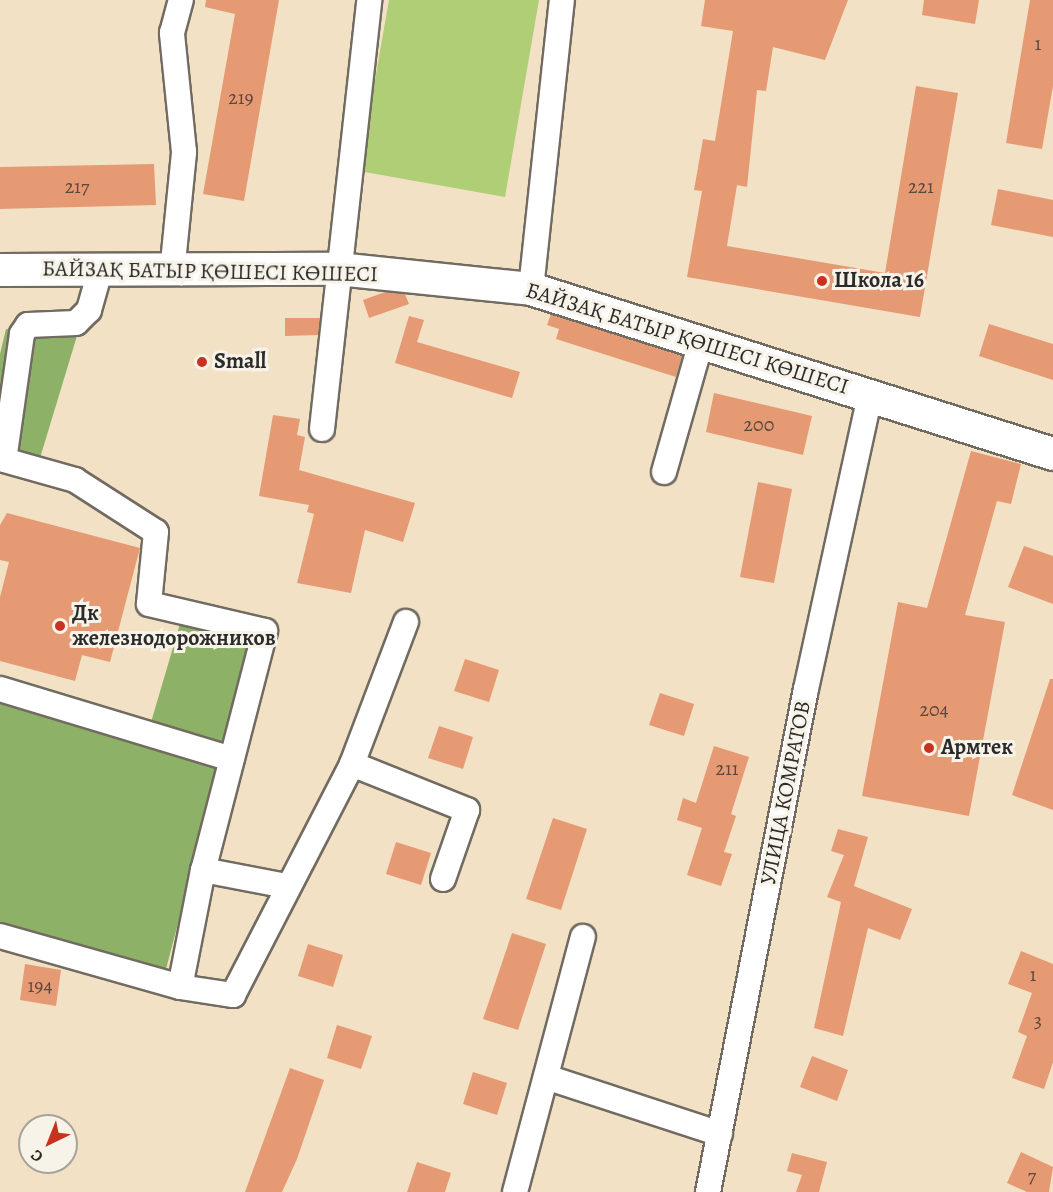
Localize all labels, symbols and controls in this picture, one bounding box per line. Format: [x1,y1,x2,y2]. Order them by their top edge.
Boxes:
house number: 1 [1035,31,1041,55]
house number: 219 [228,85,254,109]
house number: 217 [65,174,89,198]
house number: 221 [908,174,934,198]
street label: БАЙЗАҚ БАТЫР ҚӨШЕСІ КӨШЕСІ [42,256,378,288]
place label: Школа 16 [834,268,924,294]
marker: Школа 16 [815,274,829,288]
street label: БАЙЗАҚ БАТЫР ҚӨШЕСІ КӨШЕСІ [523,277,851,401]
place label: Small [214,349,266,375]
marker: Small [195,355,209,369]
house number: 200 [744,412,774,436]
place label: Дк железнодорожников [72,600,276,652]
marker: Дк железнодорожников [53,619,67,633]
house number: 204 [919,697,949,721]
street label: УЛИЦА КОМРАТОВ [755,699,817,887]
place label: Армтек [941,735,1013,761]
marker: Армтек [922,741,936,755]
house number: 211 [715,756,739,780]
house number: 1 [1030,962,1036,986]
house number: 194 [28,973,52,997]
house number: 3 [1034,1008,1042,1032]
north arrow [18,1114,78,1174]
text: С [26,1144,48,1167]
house number: 7 [1028,1163,1036,1187]

